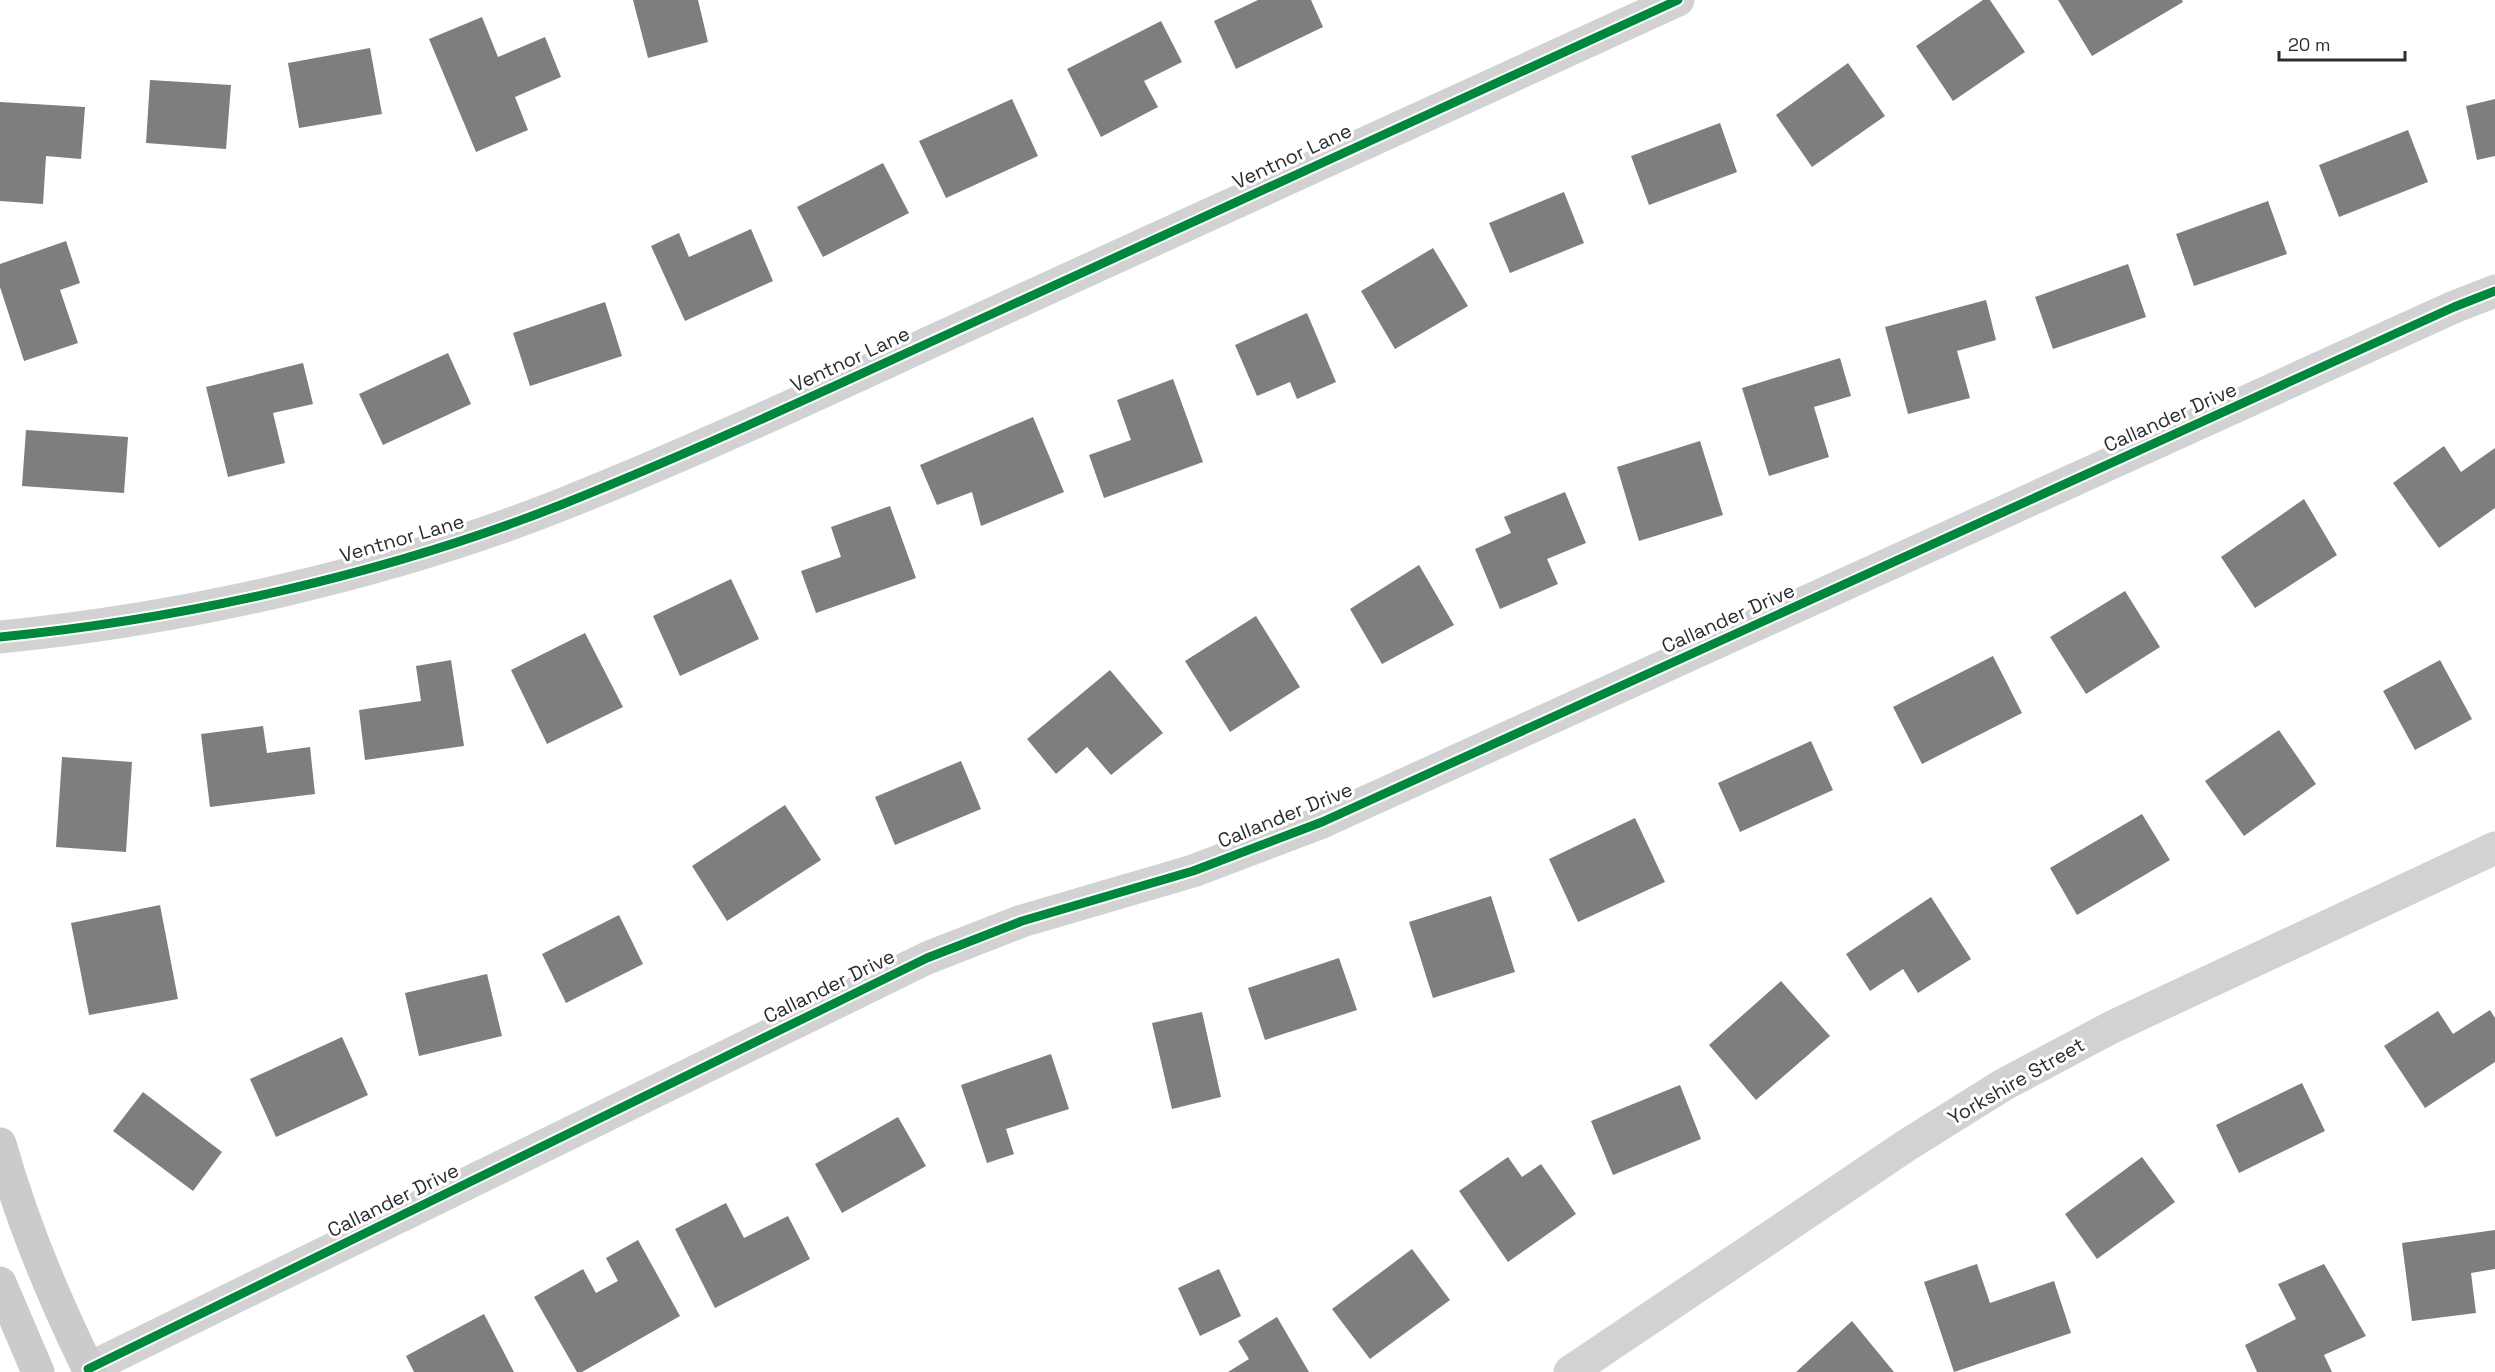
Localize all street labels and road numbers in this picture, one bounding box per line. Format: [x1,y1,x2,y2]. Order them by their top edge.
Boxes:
street label: Ventnor Lane [1228,117,1356,195]
street label: Ventnor Lane [786,320,914,398]
street label: Callander Drive [2099,376,2241,458]
street label: Ventnor Lane [337,508,467,568]
street label: Callander Drive [1657,577,1799,659]
street label: Callander Drive [1214,776,1356,854]
street label: Callander Drive [759,943,899,1029]
street label: Yorkshire Street [1943,1031,2089,1131]
street label: Callander Drive [323,1157,463,1243]

